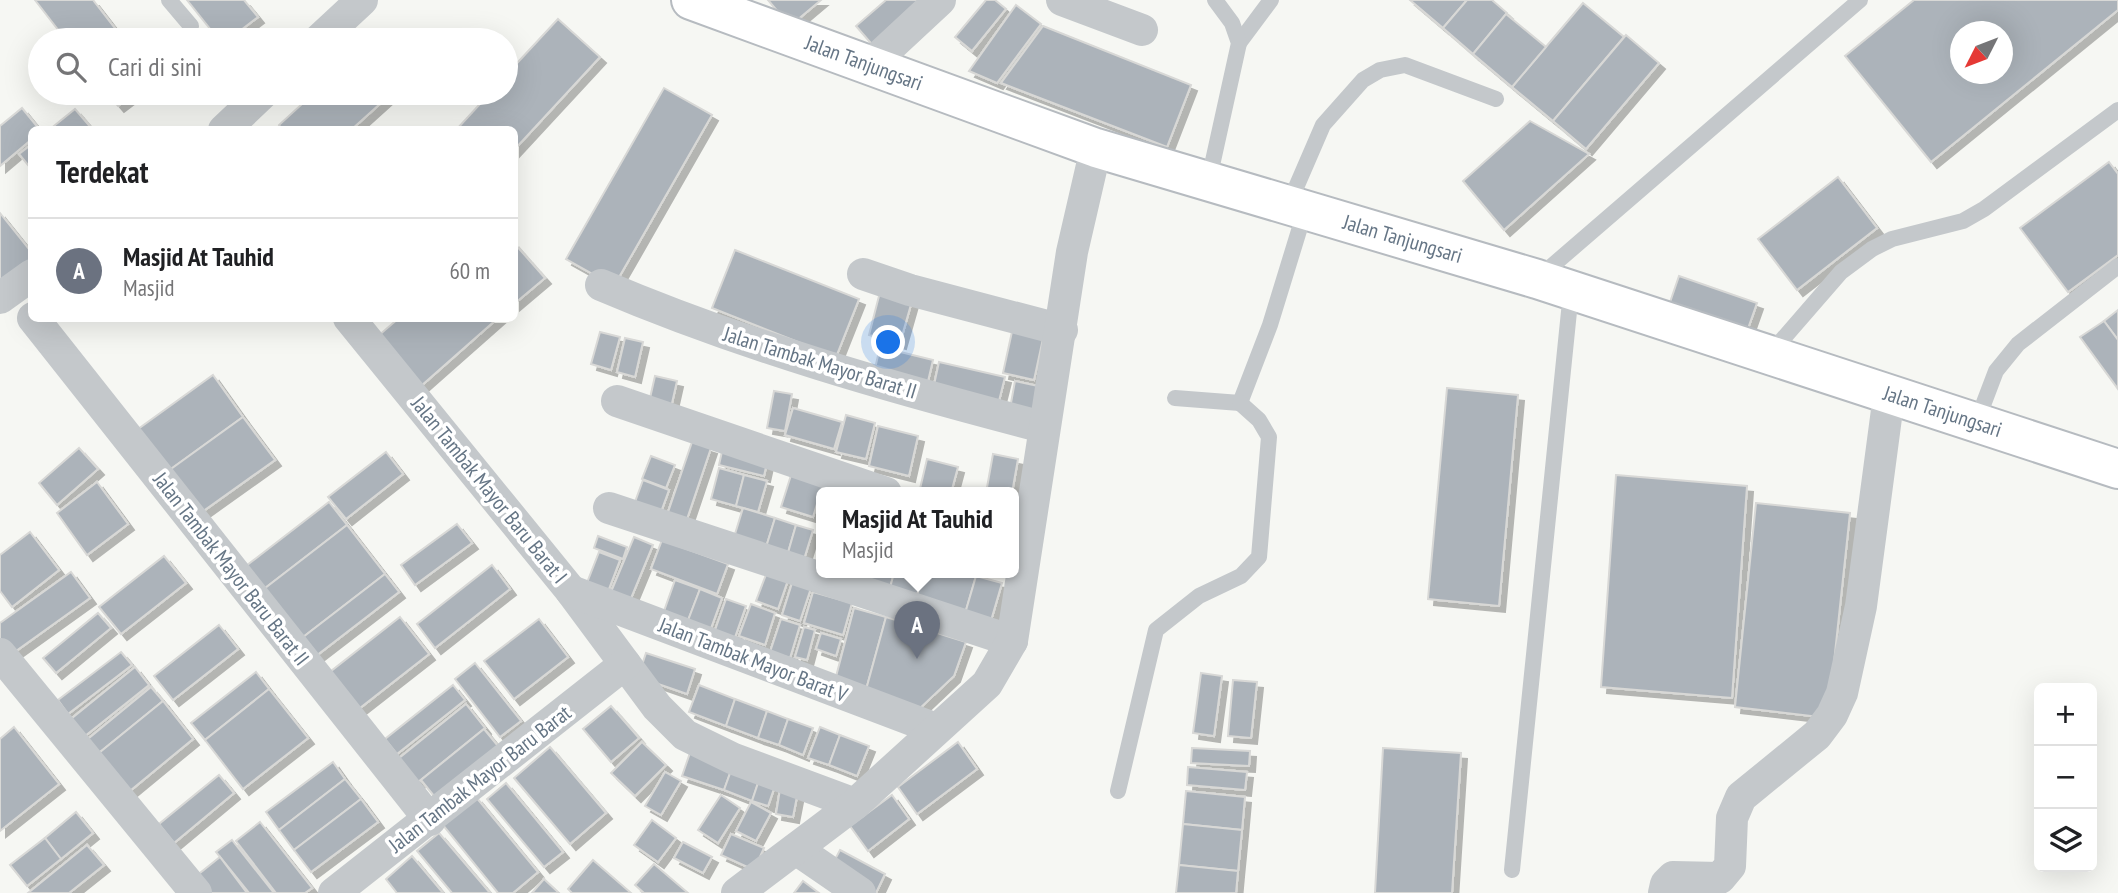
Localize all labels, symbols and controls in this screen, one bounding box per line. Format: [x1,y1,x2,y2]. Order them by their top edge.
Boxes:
north arrow [1950,21,2013,84]
search box [28,28,518,105]
street label: Jalan Tanjungsari [801,29,926,96]
icon: search [52,48,90,86]
text: Cari di sini [108,50,202,83]
text: Terdekat [56,152,148,191]
street label: Jalan Tanjungsari [1339,208,1465,269]
text: Masjid At Tauhid [123,240,274,273]
text: A [73,256,85,285]
text: 60 m [449,256,490,285]
text: Masjid [123,273,175,302]
street label: Jalan Tambak Mayor Barat II [719,320,920,405]
your location [871,325,905,359]
street label: Jalan Tanjungsari [1879,379,2005,443]
street label: Jalan Tambak Mayor Baru Barat I [405,390,573,589]
street label: Jalan Tambak Mayor Baru Barat II [147,466,315,671]
popup [816,487,1019,578]
text: Masjid At Tauhid [842,502,993,535]
text: Masjid [842,535,894,564]
pin: A [894,601,940,659]
street label: Jalan Tambak Mayor Barat V [654,611,852,708]
map controls [2034,683,2097,872]
button: + [2034,683,2097,746]
street label: Jalan Tambak Mayor Baru Barat [382,699,576,859]
button: − [2034,746,2097,809]
button: layers [2034,809,2097,872]

